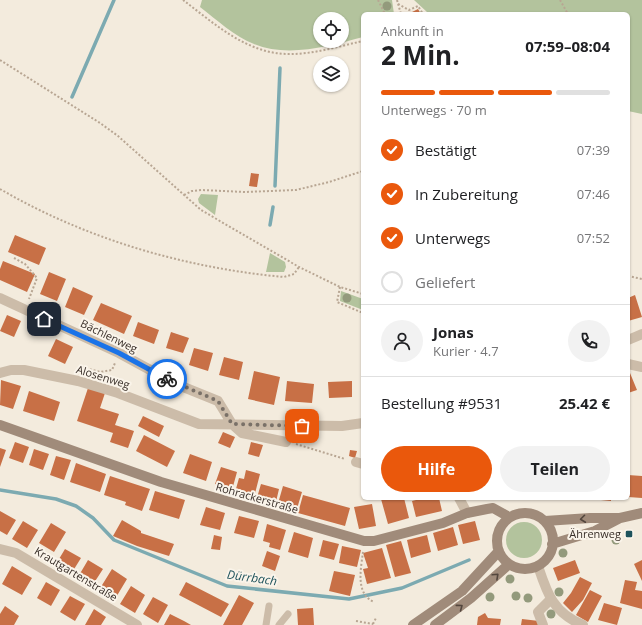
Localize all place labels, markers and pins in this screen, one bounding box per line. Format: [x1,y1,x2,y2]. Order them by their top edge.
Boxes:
pin [27,302,61,336]
pin [285,409,319,443]
place label: Ährenweg [569,526,621,541]
marker: Ährenweg [624,529,634,539]

